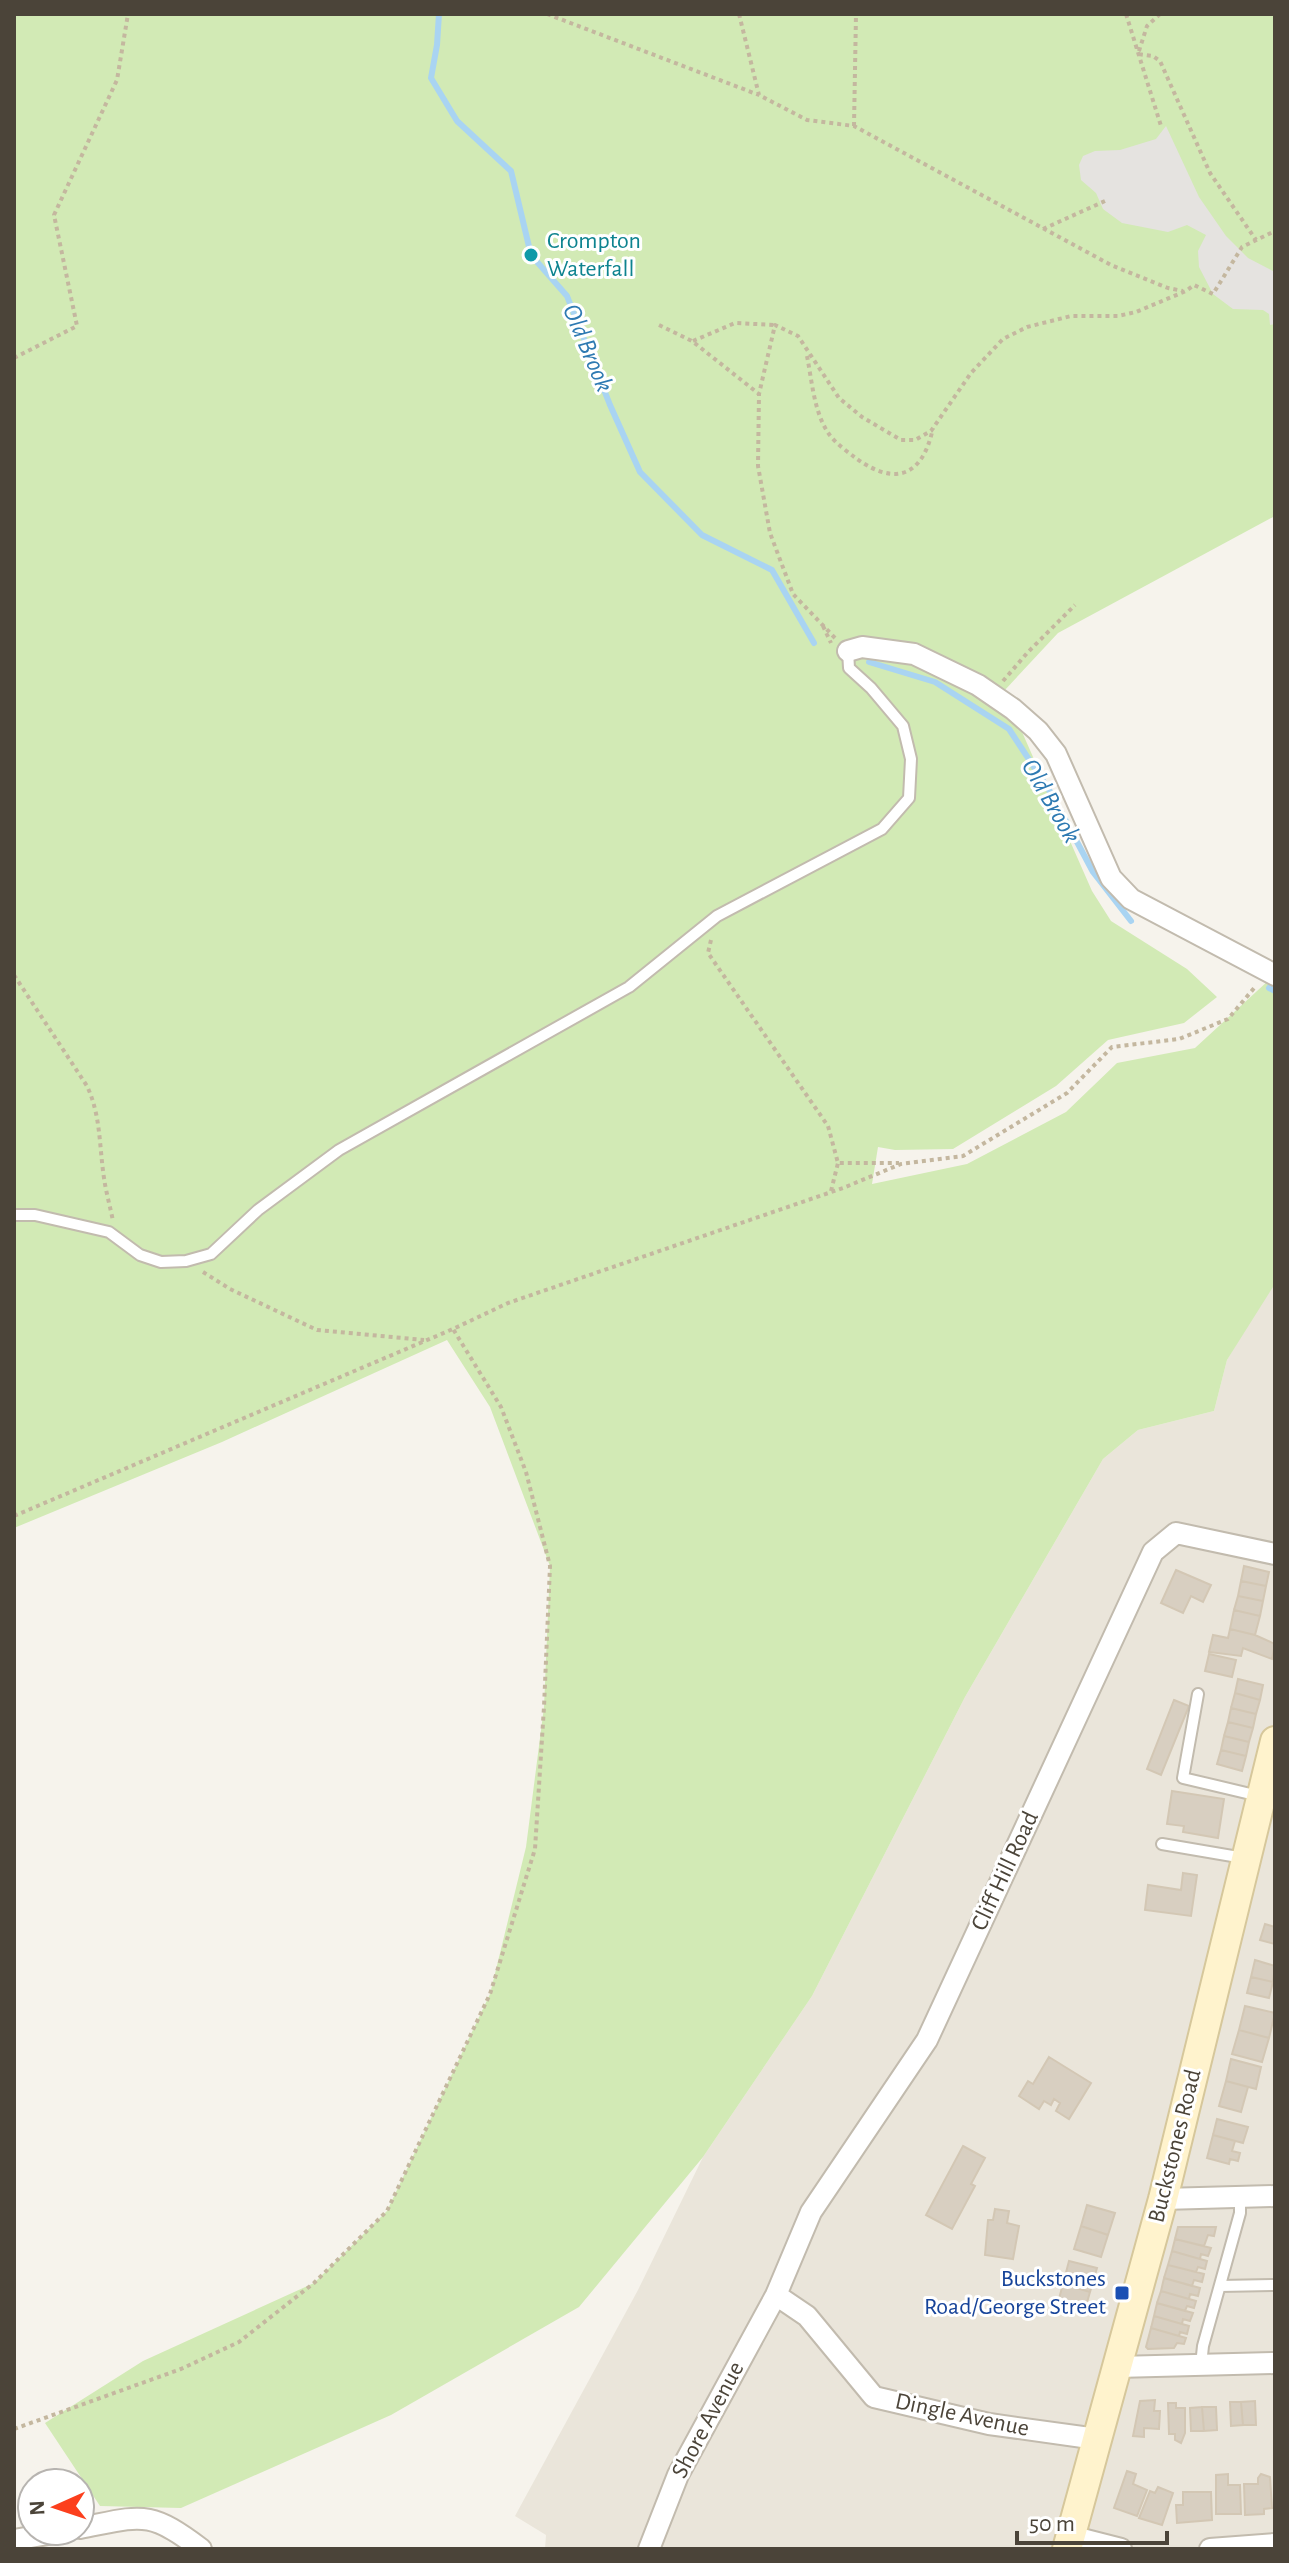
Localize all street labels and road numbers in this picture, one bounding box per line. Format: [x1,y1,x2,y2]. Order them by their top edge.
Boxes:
street label: Cliff Hill Road [967,1808,1043,1934]
street label: Buckstones Road [1144,2067,1206,2225]
street label: Shore Avenue [667,2358,749,2482]
street label: Dingle Avenue [893,2389,1031,2441]

